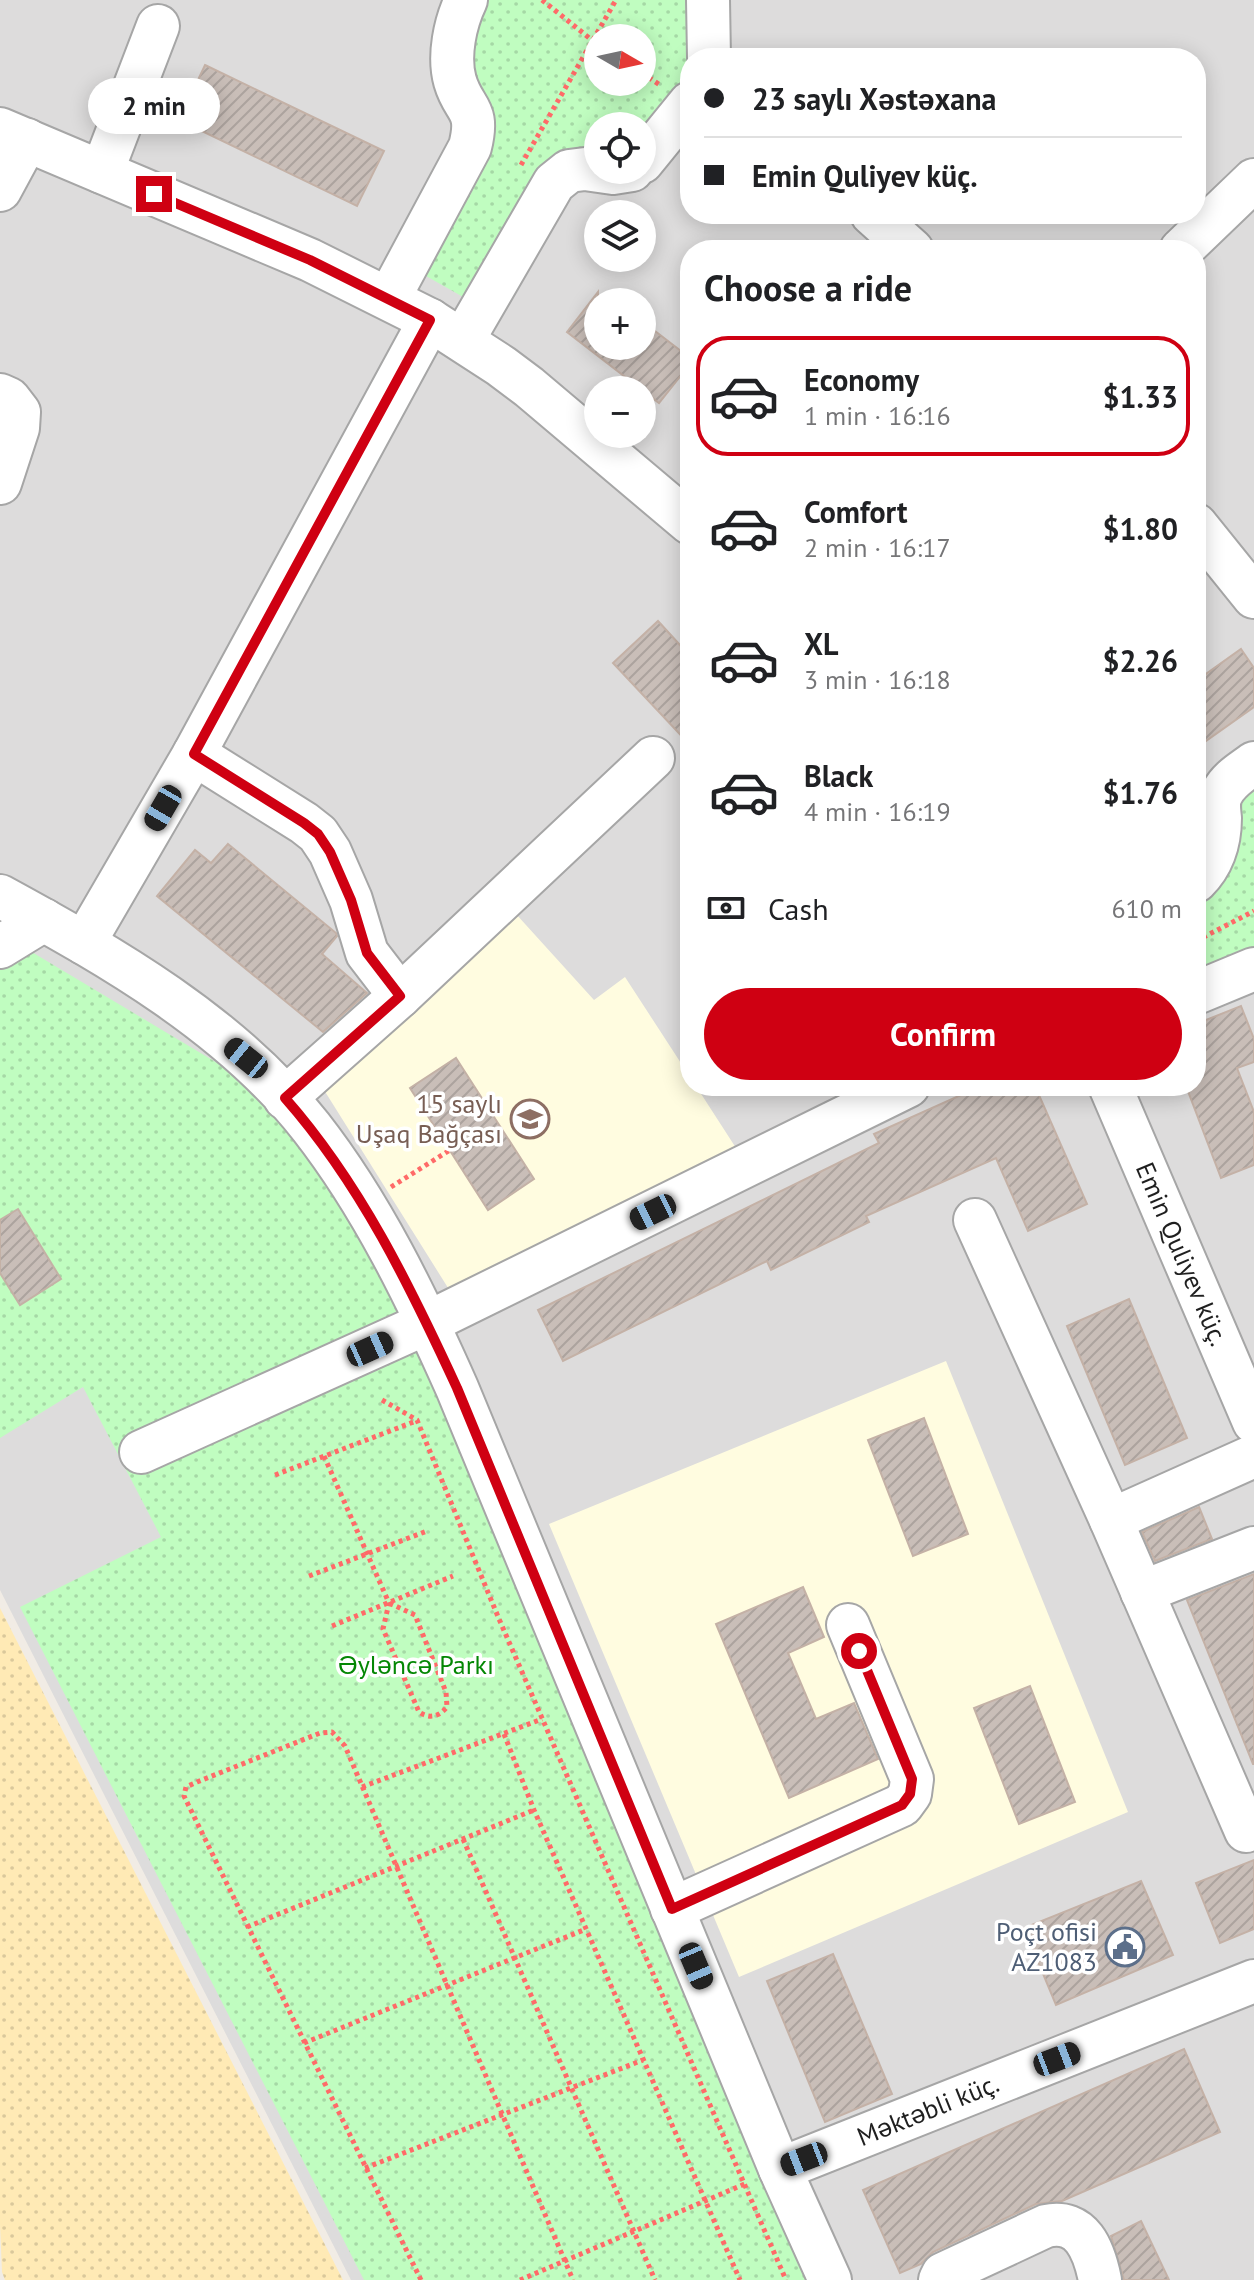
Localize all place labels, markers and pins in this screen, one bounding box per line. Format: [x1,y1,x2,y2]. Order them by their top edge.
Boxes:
place label: 15 saylı Uşaq Bağçası [356,1087,502,1150]
school or university icon: 15 saylı Uşaq Bağçası [509,1098,551,1140]
place label: Poçt ofisi AZ1083 [996,1915,1097,1978]
public building icon: Poçt ofisi AZ1083 [1104,1926,1146,1968]

